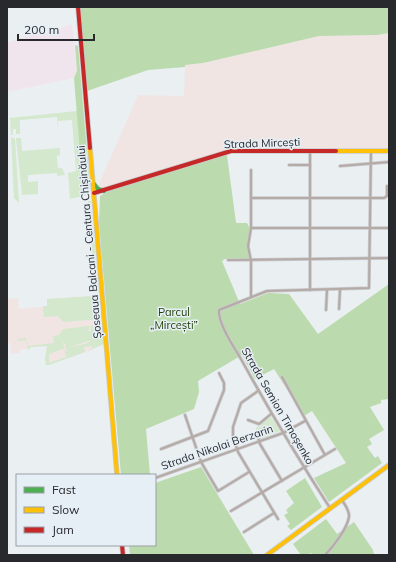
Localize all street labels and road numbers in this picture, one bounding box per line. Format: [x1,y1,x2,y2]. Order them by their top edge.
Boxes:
street label: Strada Mircești [224,135,300,152]
street label: Șoseaua Balcani - Centura Chișinăului [74,145,105,339]
street label: Strada Semion Timoșenko [238,345,317,468]
street label: Strada Nikolai Berzarin [159,421,275,473]

